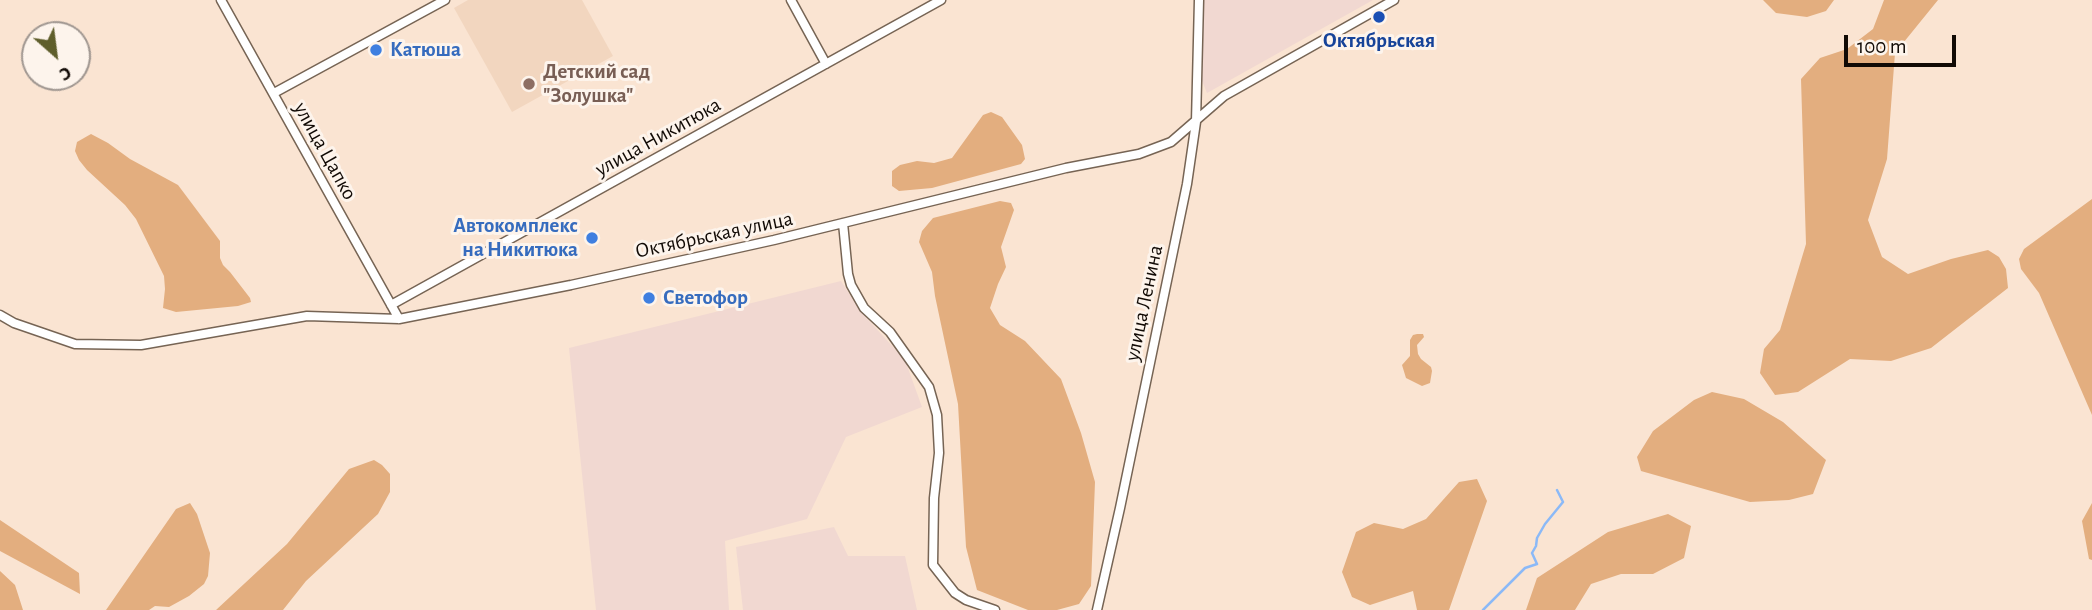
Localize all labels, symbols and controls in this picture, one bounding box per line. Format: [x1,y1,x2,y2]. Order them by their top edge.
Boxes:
marker: Октябрьская [1371,9,1387,25]
north arrow [21,21,91,91]
scale bar [1847,21,1959,65]
place label: Октябрьская [1323,28,1435,54]
text: 100 m [1857,36,1907,57]
place label: Катюша [390,37,461,63]
marker: Катюша [368,42,384,58]
place label: Детский сад "Золушка" [543,59,650,109]
text: С [56,62,74,84]
marker: Детский сад "Золушка" [521,76,537,92]
street label: улица Никитюка [591,92,725,182]
street label: улица Цапко [288,98,362,204]
street label: Октябрьская улица [633,206,795,264]
place label: Автокомплекс на Никитюка [453,213,578,263]
marker: Автокомплекс на Никитюка [584,230,600,246]
street label: улица Ленина [1119,243,1169,363]
place label: Светофор [663,285,748,311]
marker: Светофор [641,290,657,306]

